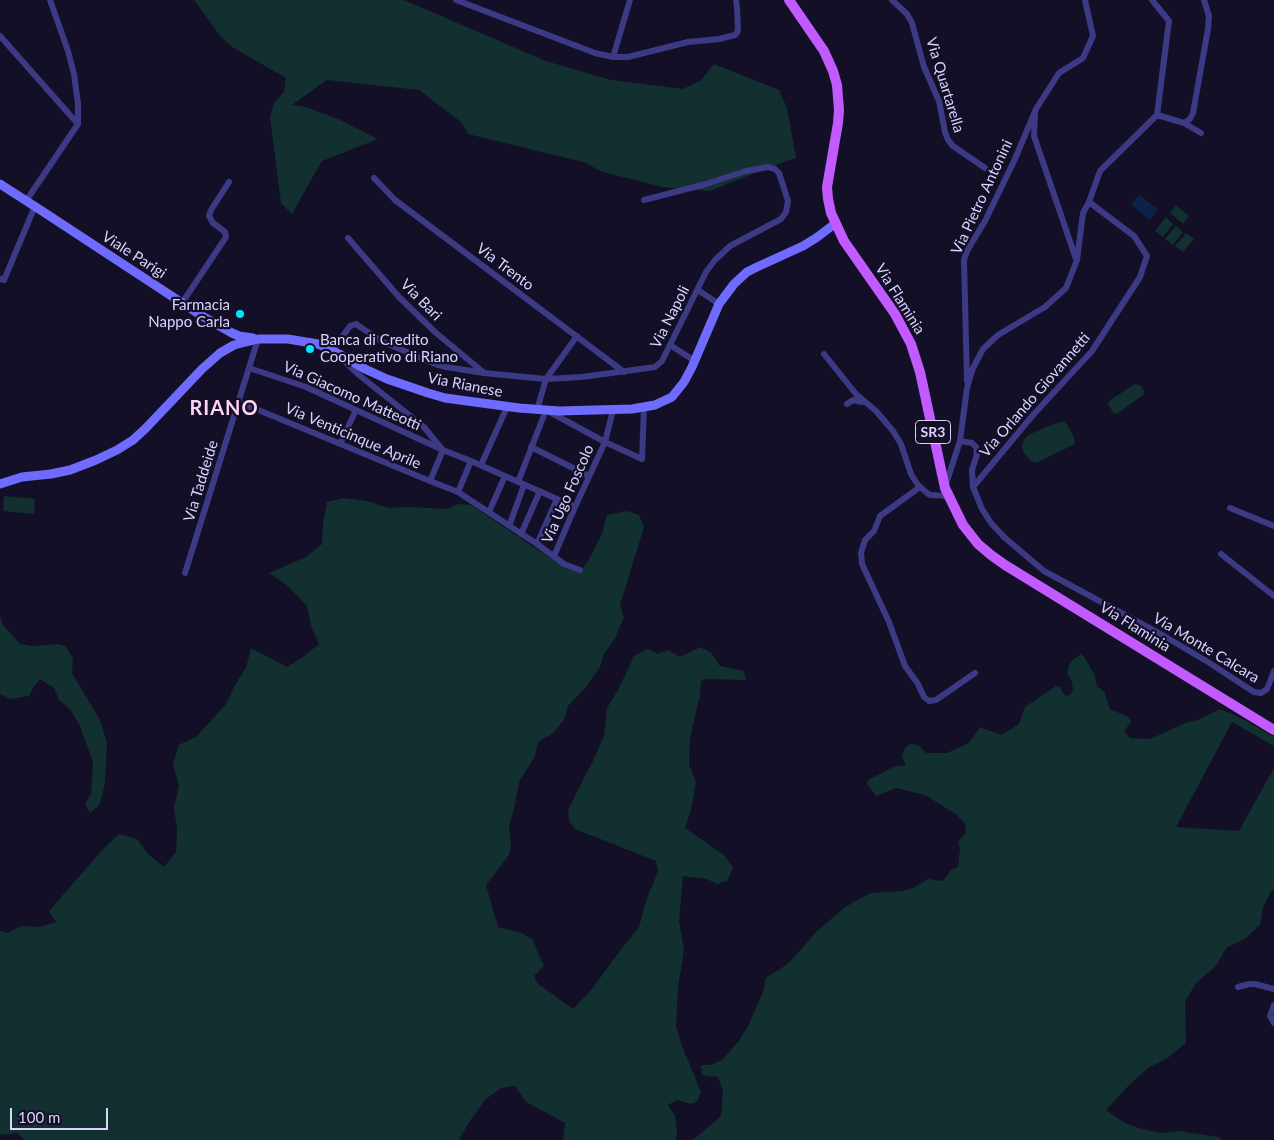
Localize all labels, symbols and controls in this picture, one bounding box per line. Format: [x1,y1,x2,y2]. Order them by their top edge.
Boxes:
street label: Via Quartarella [922,35,968,135]
street label: Via Pietro Antonini [948,137,1016,257]
street label: Viale Parigi [98,228,170,282]
street label: Via Trento [473,240,537,294]
street label: Via Flaminia [871,260,929,338]
street label: Via Bari [397,276,445,324]
street label: Via Napoli [647,283,693,351]
place label: Farmacia Nappo Carla [148,296,230,331]
marker: Farmacia Nappo Carla [234,308,246,320]
street label: Via Orlando Giovannetti [976,329,1094,461]
place label: Banca di Credito Cooperativo di Riano [320,331,458,366]
marker: Banca di Credito Cooperativo di Riano [304,343,316,355]
street label: Via Giacomo Matteotti [280,358,424,434]
street label: Via Rianese [426,369,504,401]
district label: RIANO [189,397,259,421]
street label: Via Venticinque Aprile [282,399,424,473]
road number: SR3 [916,421,950,444]
street label: Via Taddeide [180,438,222,524]
street label: Via Ugo Foscolo [538,442,598,546]
street label: Via Flaminia [1096,598,1174,656]
street label: Via Monte Calcara [1149,609,1263,687]
scale bar [12,1098,110,1130]
text: 100 m [18,1108,60,1126]

